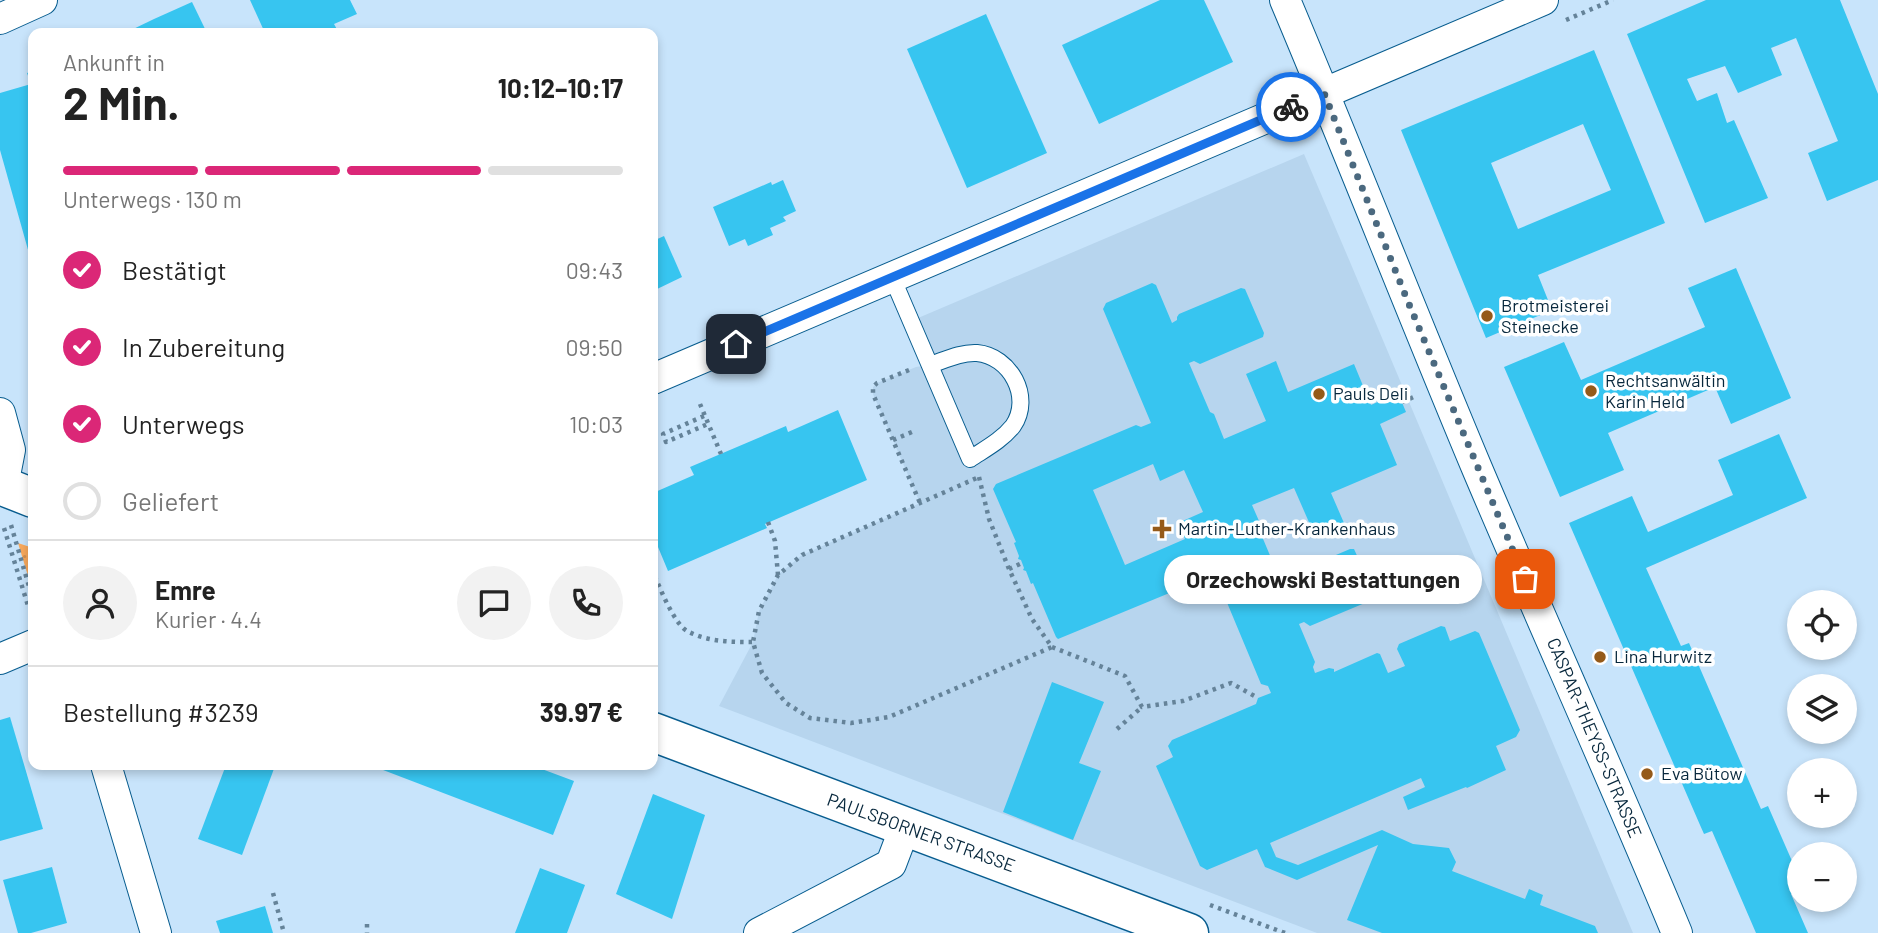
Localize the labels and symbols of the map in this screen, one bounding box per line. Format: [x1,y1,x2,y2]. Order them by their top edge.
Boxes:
courier [1256,72,1326,142]
place label: Brotmeisterei Steinecke [1501,294,1609,337]
marker: Brotmeisterei Steinecke [1479,308,1495,324]
pin [706,314,766,374]
place label: Rechtsanwältin Karin Held [1605,369,1726,412]
place label: Pauls Deli [1333,382,1408,404]
marker: Rechtsanwältin Karin Held [1583,383,1599,399]
marker: Pauls Deli [1311,386,1327,402]
place label: Martin-Luther-Krankenhaus [1178,517,1395,539]
marker: Martin-Luther-Krankenhaus [1152,519,1172,539]
pin [1495,549,1555,609]
callout: Orzechowski Bestattungen [1164,554,1483,604]
street label: CASPAR-THEYSS-STRASSE [1543,634,1647,841]
place label: Lina Hurwitz [1614,645,1712,667]
marker: Lina Hurwitz [1592,649,1608,665]
place label: Eva Bütow [1661,762,1743,784]
marker: Eva Bütow [1639,766,1655,782]
street label: PAULSBORNER STRASSE [824,788,1018,876]

